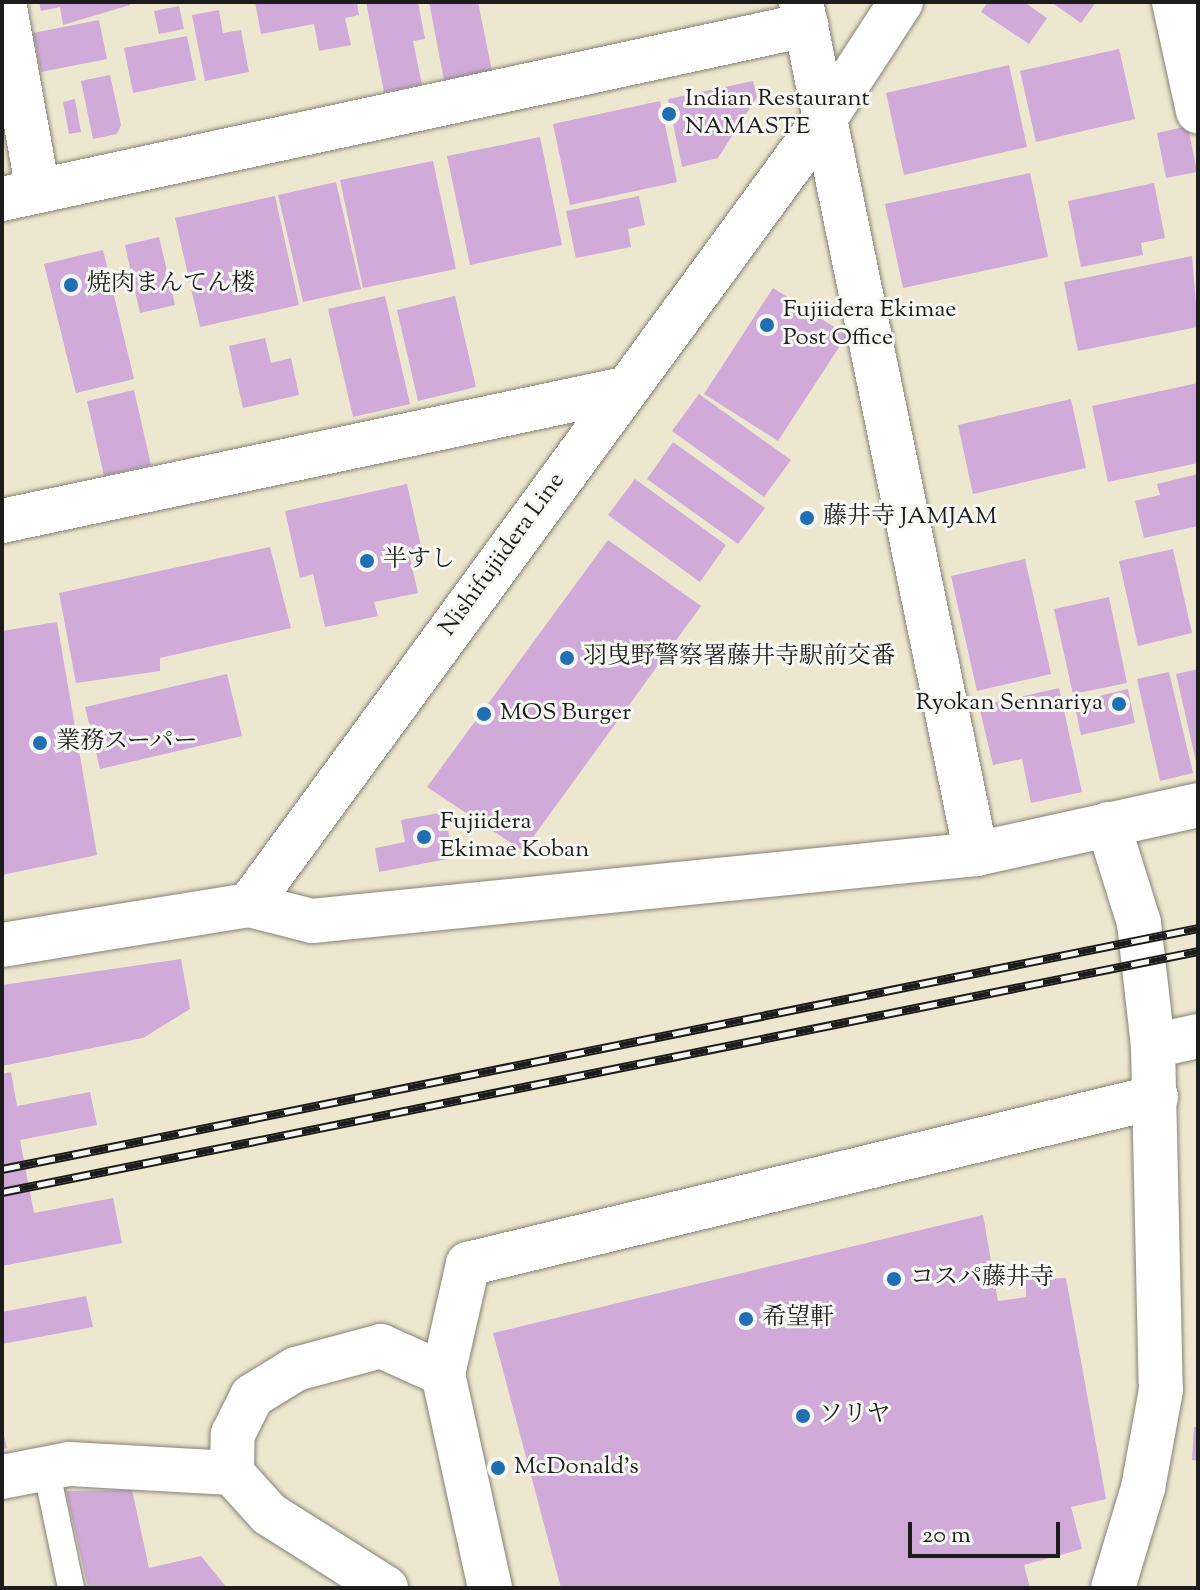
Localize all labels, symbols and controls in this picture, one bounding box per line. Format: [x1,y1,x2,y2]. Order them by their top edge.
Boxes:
place label: Indian Restaurant NAMASTE [685,86,870,142]
marker: Indian Restaurant NAMASTE [660,105,678,123]
place label: 焼肉まんてん楼 [87,271,255,299]
marker: 焼肉まんてん楼 [62,276,80,294]
place label: Fujiidera Ekimae Post Office [783,297,956,353]
marker: Fujiidera Ekimae Post Office [758,316,776,334]
street label: Nishifujiidera Line [434,468,572,642]
place label: 藤井寺 JAMJAM [823,504,997,532]
marker: 藤井寺 JAMJAM [798,509,816,527]
place label: 半すし [383,547,455,575]
marker: 半すし [358,552,376,570]
place label: 羽曳野警察署藤井寺駅前交番 [583,644,895,672]
marker: 羽曳野警察署藤井寺駅前交番 [558,649,576,667]
place label: Ryokan Sennariya [916,690,1103,718]
marker: Ryokan Sennariya [1110,695,1128,713]
place label: MOS Burger [500,700,631,728]
marker: MOS Burger [475,705,493,723]
place label: 業務スーパー [56,729,199,757]
marker: 業務スーパー [31,734,49,752]
place label: Fujiidera Ekimae Koban [440,809,589,865]
marker: Fujiidera Ekimae Koban [415,828,433,846]
place label: コスパ藤井寺 [910,1265,1054,1293]
marker: コスパ藤井寺 [885,1270,903,1288]
place label: 希望軒 [762,1305,834,1333]
marker: 希望軒 [737,1310,755,1328]
place label: ソリヤ [819,1402,891,1430]
marker: ソリヤ [794,1407,812,1425]
place label: McDonald's [514,1454,639,1482]
marker: McDonald's [489,1459,507,1477]
scale bar [912,1506,1064,1556]
text: 20 m [922,1519,971,1553]

